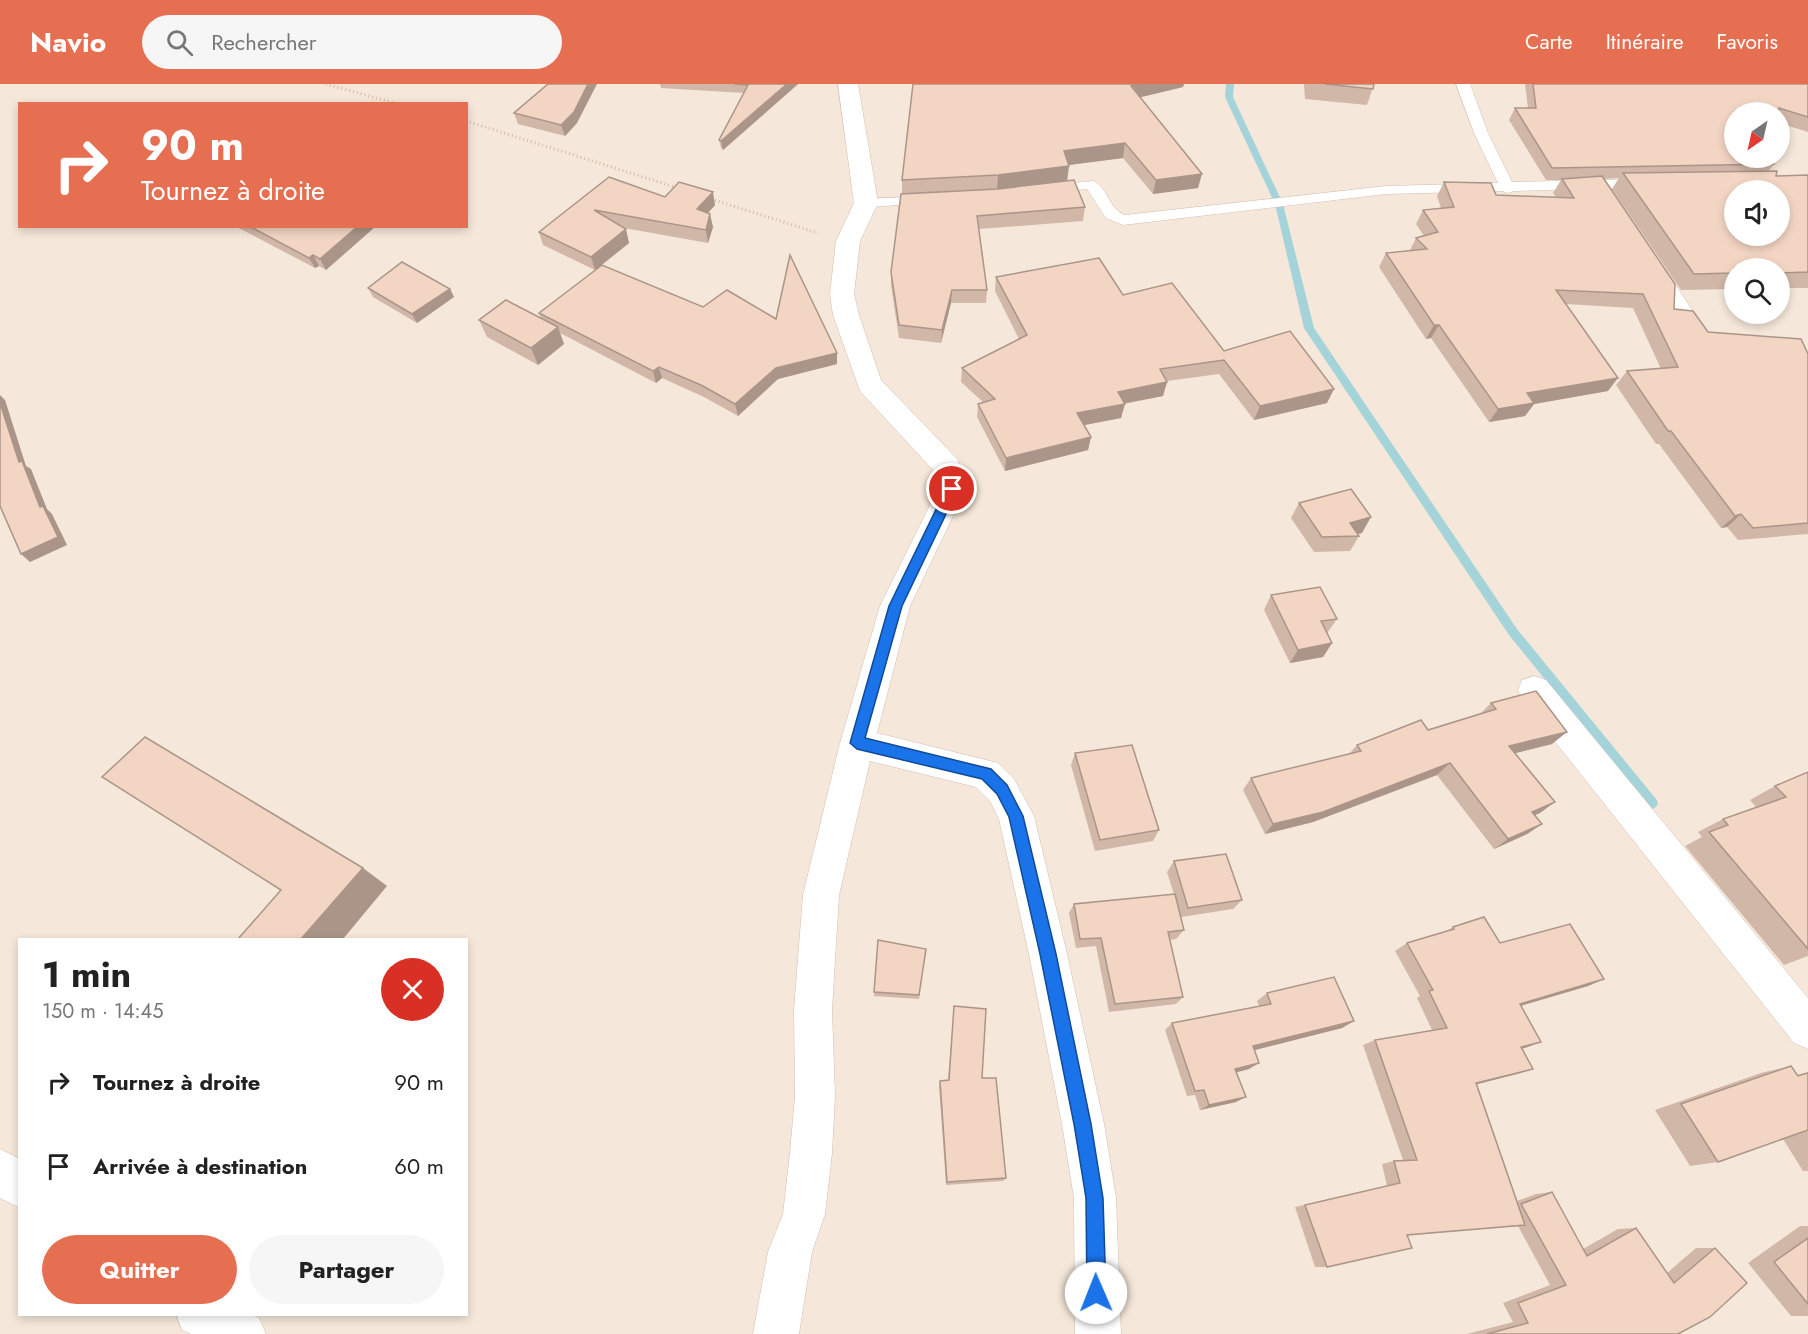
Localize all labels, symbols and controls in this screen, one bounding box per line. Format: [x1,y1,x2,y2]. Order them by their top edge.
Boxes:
search box [142,15,562,69]
text: Navio [30,22,106,63]
icon: search [163,26,196,59]
text: Rechercher [211,26,316,58]
text: Carte [1525,27,1573,57]
text: Itinéraire [1606,27,1684,57]
text: Favoris [1717,27,1778,57]
north arrow [1724,102,1790,168]
map controls [1724,102,1790,324]
text: 90 m [141,115,244,176]
icon: right [42,126,120,204]
text: Tournez à droite [141,171,325,210]
button: sound [1724,180,1790,246]
button: search [1724,258,1790,324]
pin [926,463,977,514]
icon: arrive [935,472,968,505]
text: 1 min [42,948,131,1000]
button: close [381,958,444,1021]
text: 150 m · 14:45 [42,997,163,1026]
icon: right [42,1066,75,1099]
text: Tournez à droite [93,1066,260,1098]
text: 90 m [394,1066,444,1098]
icon: arrive [42,1150,75,1183]
text: Arrivée à destination [93,1150,307,1182]
text: 60 m [394,1150,444,1182]
button: Quitter [42,1235,237,1304]
button: Partager [249,1235,444,1304]
position arrow [1064,1261,1128,1325]

